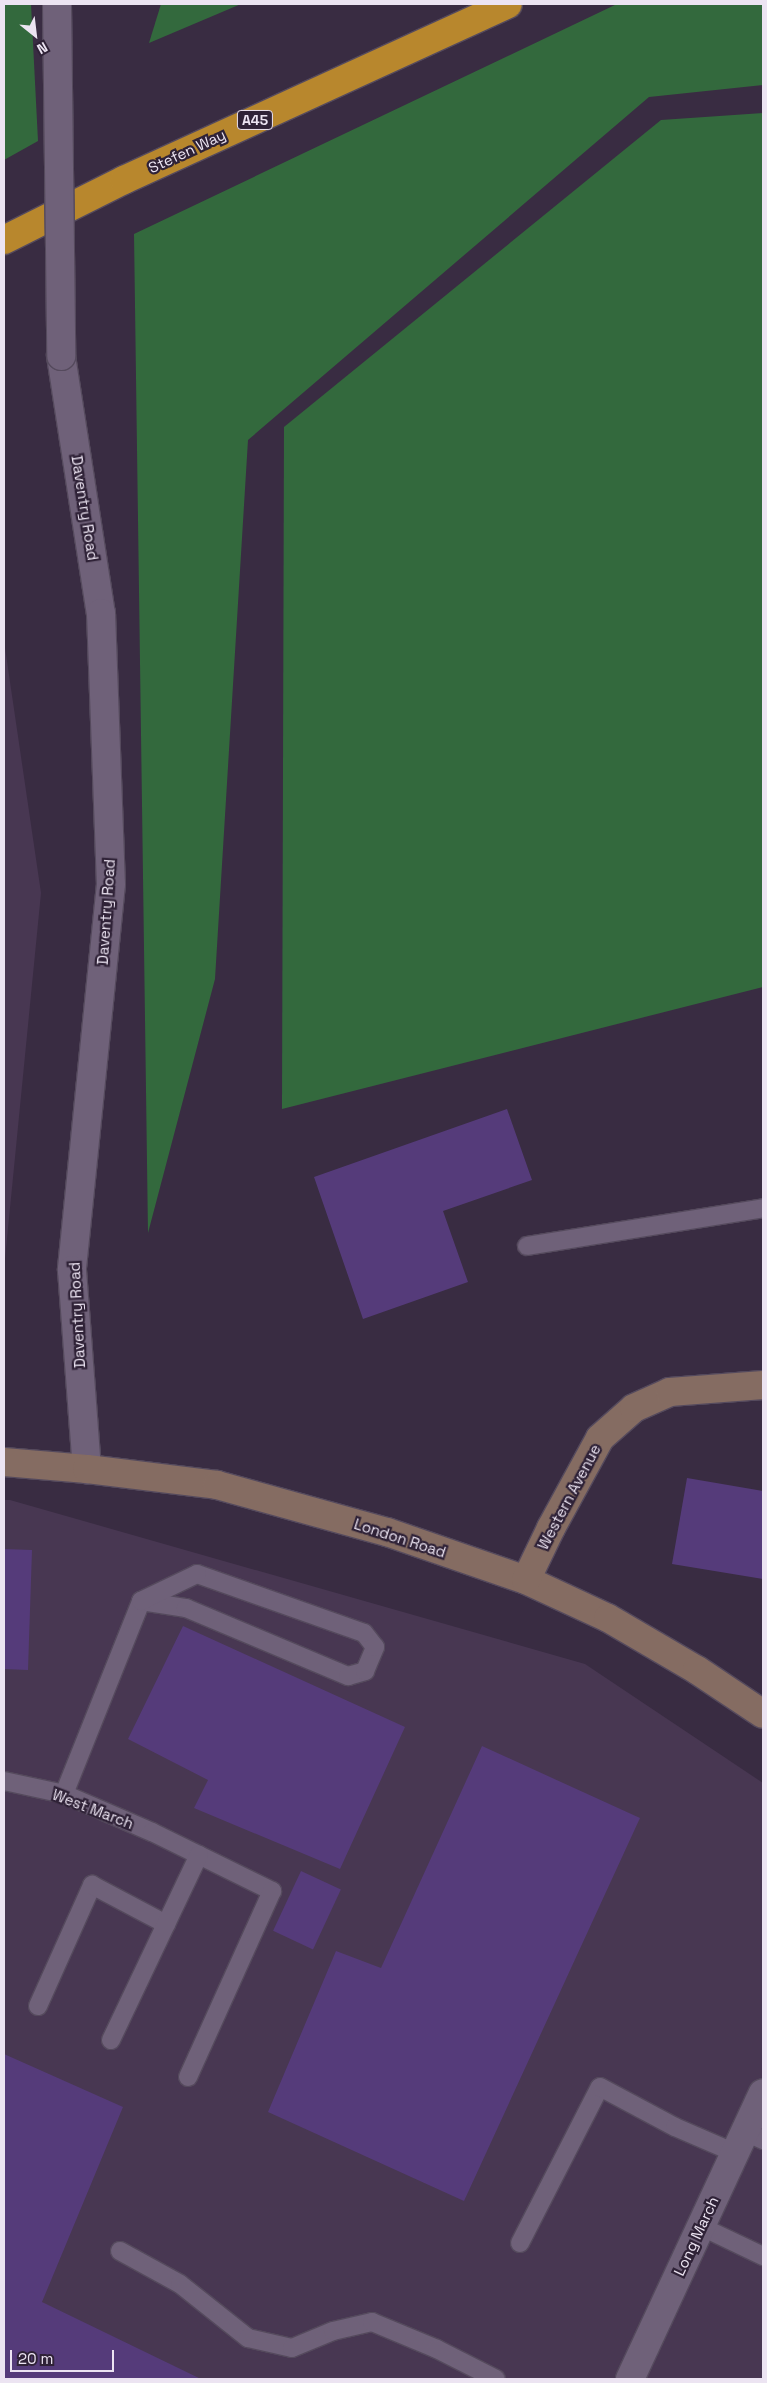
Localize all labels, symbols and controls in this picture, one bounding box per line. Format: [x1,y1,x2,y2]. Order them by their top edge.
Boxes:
north arrow [10,10,60,60]
text: N [34,38,51,58]
road number: A45 [236,108,274,132]
street label: Stefen Way [145,125,229,177]
street label: Daventry Road [68,454,102,562]
street label: Daventry Road [93,858,119,966]
street label: Daventry Road [65,1261,89,1369]
street label: Western Avenue [534,1441,604,1553]
street label: London Road [352,1515,448,1561]
street label: West March [50,1785,136,1833]
street label: Long March [670,2194,722,2278]
scale bar [12,2340,116,2372]
text: 20 m [18,2349,53,2368]

